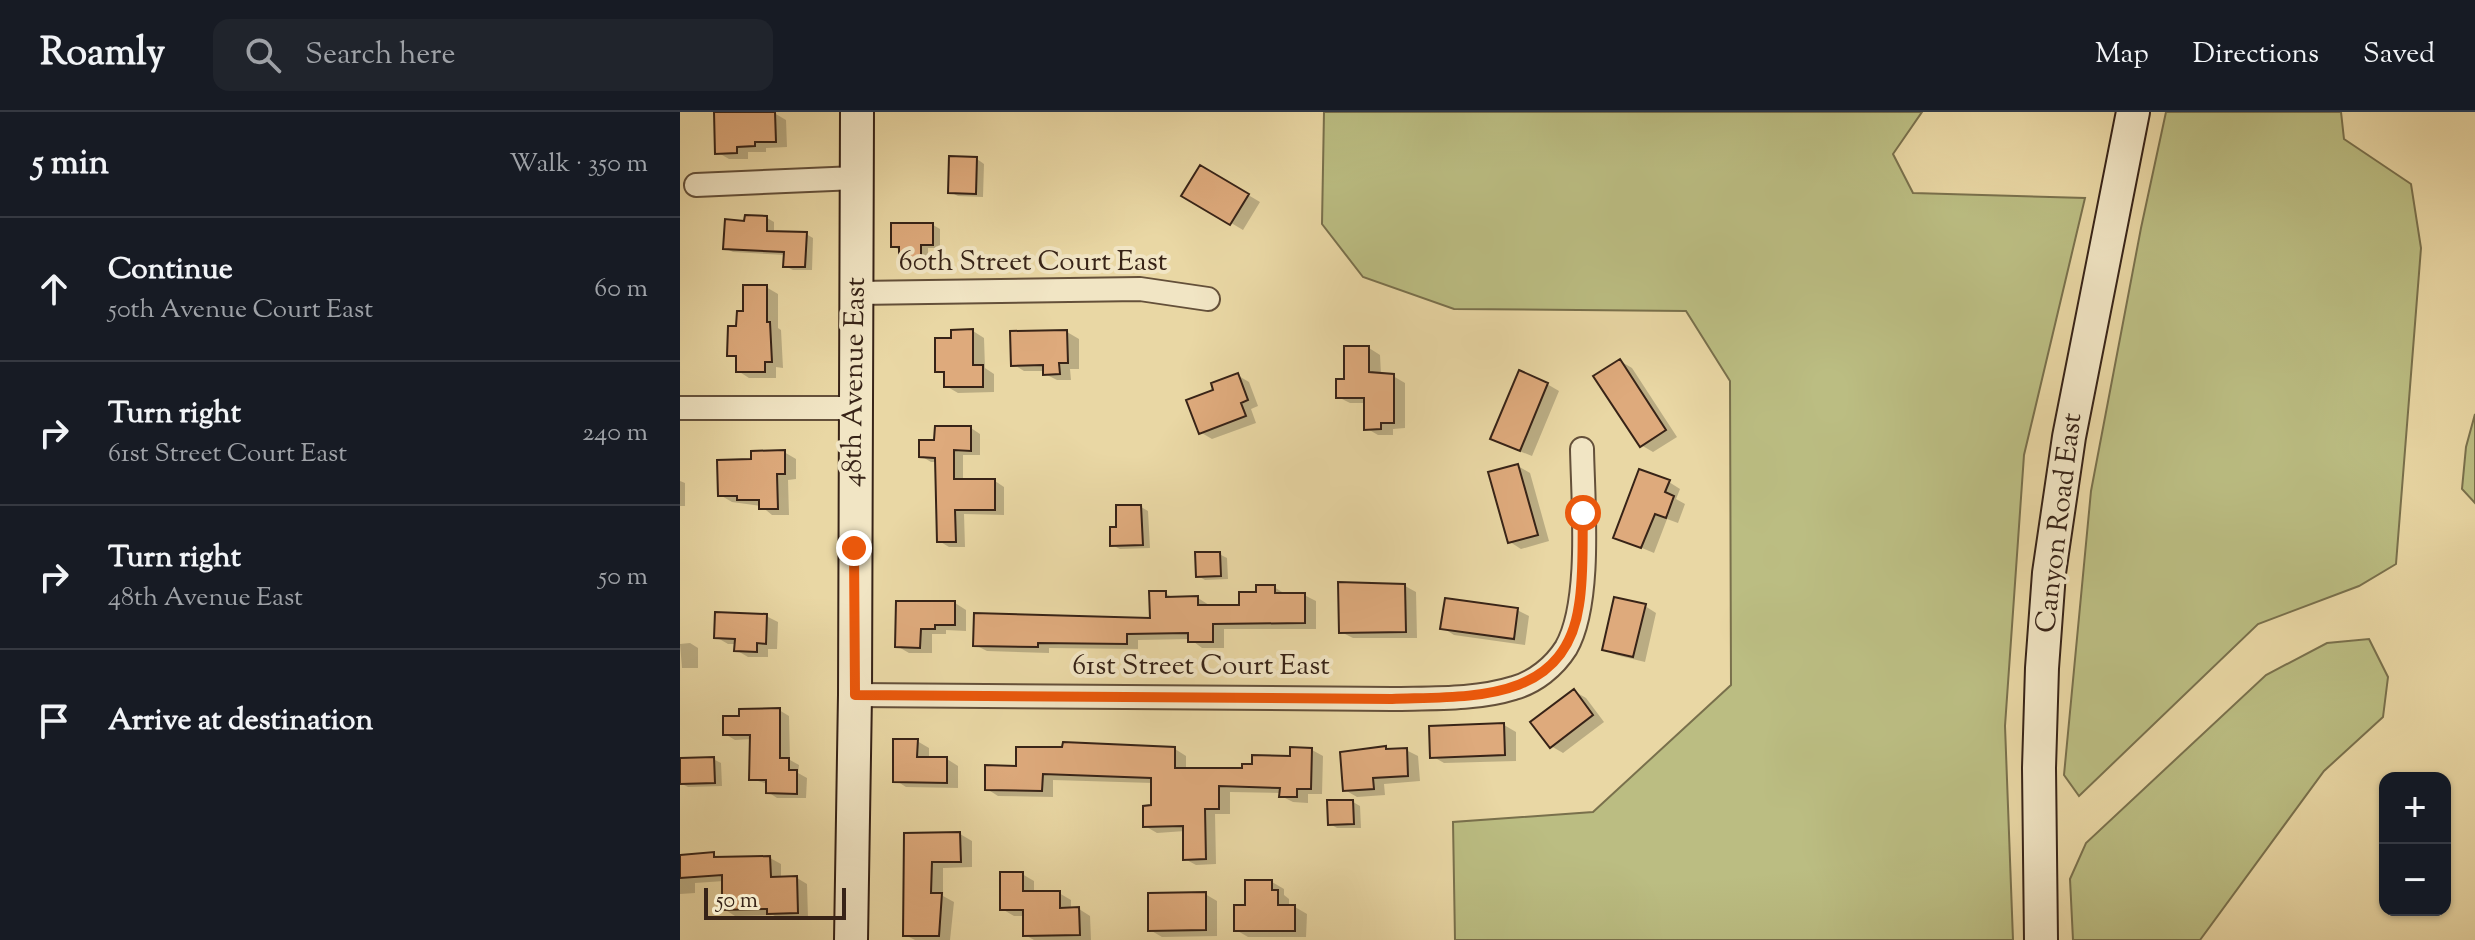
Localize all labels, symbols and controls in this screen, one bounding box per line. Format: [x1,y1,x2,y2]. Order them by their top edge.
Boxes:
search box [213,19,773,91]
text: Roamly [40,28,165,82]
icon: search [241,33,285,77]
text: Search here [305,34,456,77]
text: Map [2095,35,2149,75]
text: Directions [2193,35,2319,75]
text: Saved [2363,35,2435,75]
text: 5 min [32,140,109,189]
text: Walk · 350 m [509,146,648,183]
street label: 60th Street Court East [899,243,1168,283]
text: Continue [108,249,233,292]
icon: ahead [32,267,76,311]
text: 60 m [594,271,648,308]
street label: 48th Avenue East [833,276,877,487]
text: 50th Avenue Court East [108,292,373,329]
text: Turn right [108,393,241,436]
street label: Canyon Road East [2027,410,2093,635]
icon: right [32,411,76,455]
text: 240 m [582,415,648,452]
text: 61st Street Court East [108,436,347,473]
route start [1565,495,1601,531]
route end [836,530,872,566]
text: Turn right [108,537,241,580]
icon: right [32,555,76,599]
text: 50 m [598,559,648,596]
text: 48th Avenue East [108,580,303,617]
street label: 61st Street Court East [1072,647,1330,687]
icon: arrive [32,699,76,743]
text: Arrive at destination [108,700,373,743]
map controls [2379,772,2451,916]
button: + [2379,772,2451,844]
button: − [2379,844,2451,916]
scale bar [704,884,846,920]
text: 50 m [716,886,758,918]

